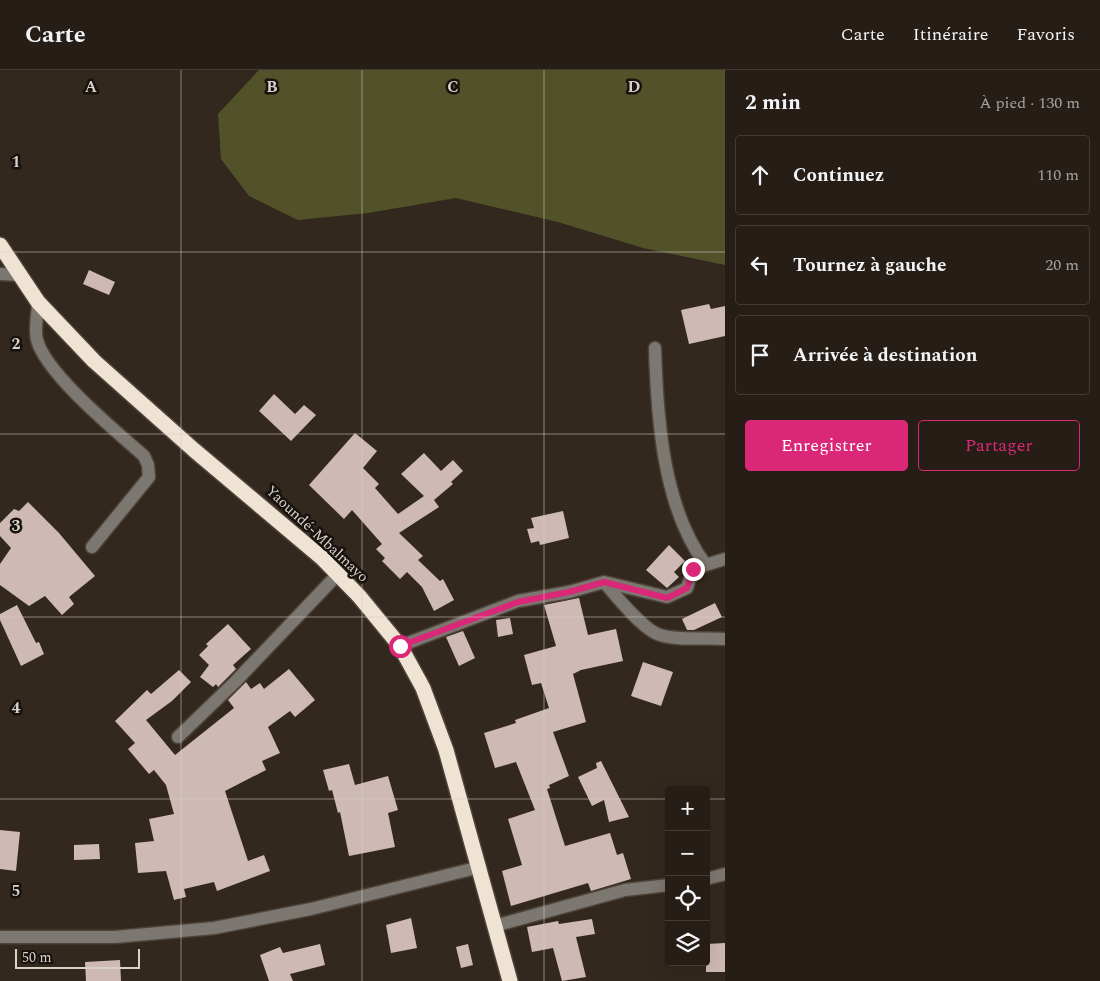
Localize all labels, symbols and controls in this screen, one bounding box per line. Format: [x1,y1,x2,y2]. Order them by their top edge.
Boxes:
text: Carte [25,17,86,53]
text: Carte [841,21,885,48]
text: Itinéraire [913,21,989,48]
text: Favoris [1017,21,1075,48]
text: A [85,75,98,99]
text: B [266,75,278,99]
text: C [447,75,459,99]
text: D [628,75,641,99]
text: 2 min [745,87,801,119]
text: À pied · 130 m [979,91,1080,115]
text: 1 [12,150,20,174]
icon: ahead [746,161,774,189]
text: Continuez [793,161,884,190]
text: 110 m [1037,163,1079,187]
icon: left [746,251,774,279]
text: Tournez à gauche [793,251,946,280]
text: 20 m [1045,253,1079,277]
text: 2 [12,332,21,356]
icon: arrive [746,341,774,369]
text: Arrivée à destination [793,341,977,370]
button: Enregistrer [745,420,908,471]
button: Partager [918,420,1080,471]
street label: Yaoundé-Mbalmayo [260,480,374,588]
text: 3 [12,514,21,538]
route end [682,558,705,581]
route start [389,635,412,658]
text: 4 [12,696,21,720]
map controls [665,786,710,966]
button: + [665,786,710,831]
button: − [665,831,710,876]
button: locate [665,876,710,921]
text: 5 [12,879,20,903]
button: layers [665,921,710,966]
scale bar [15,946,140,969]
text: 50 m [22,947,52,968]

